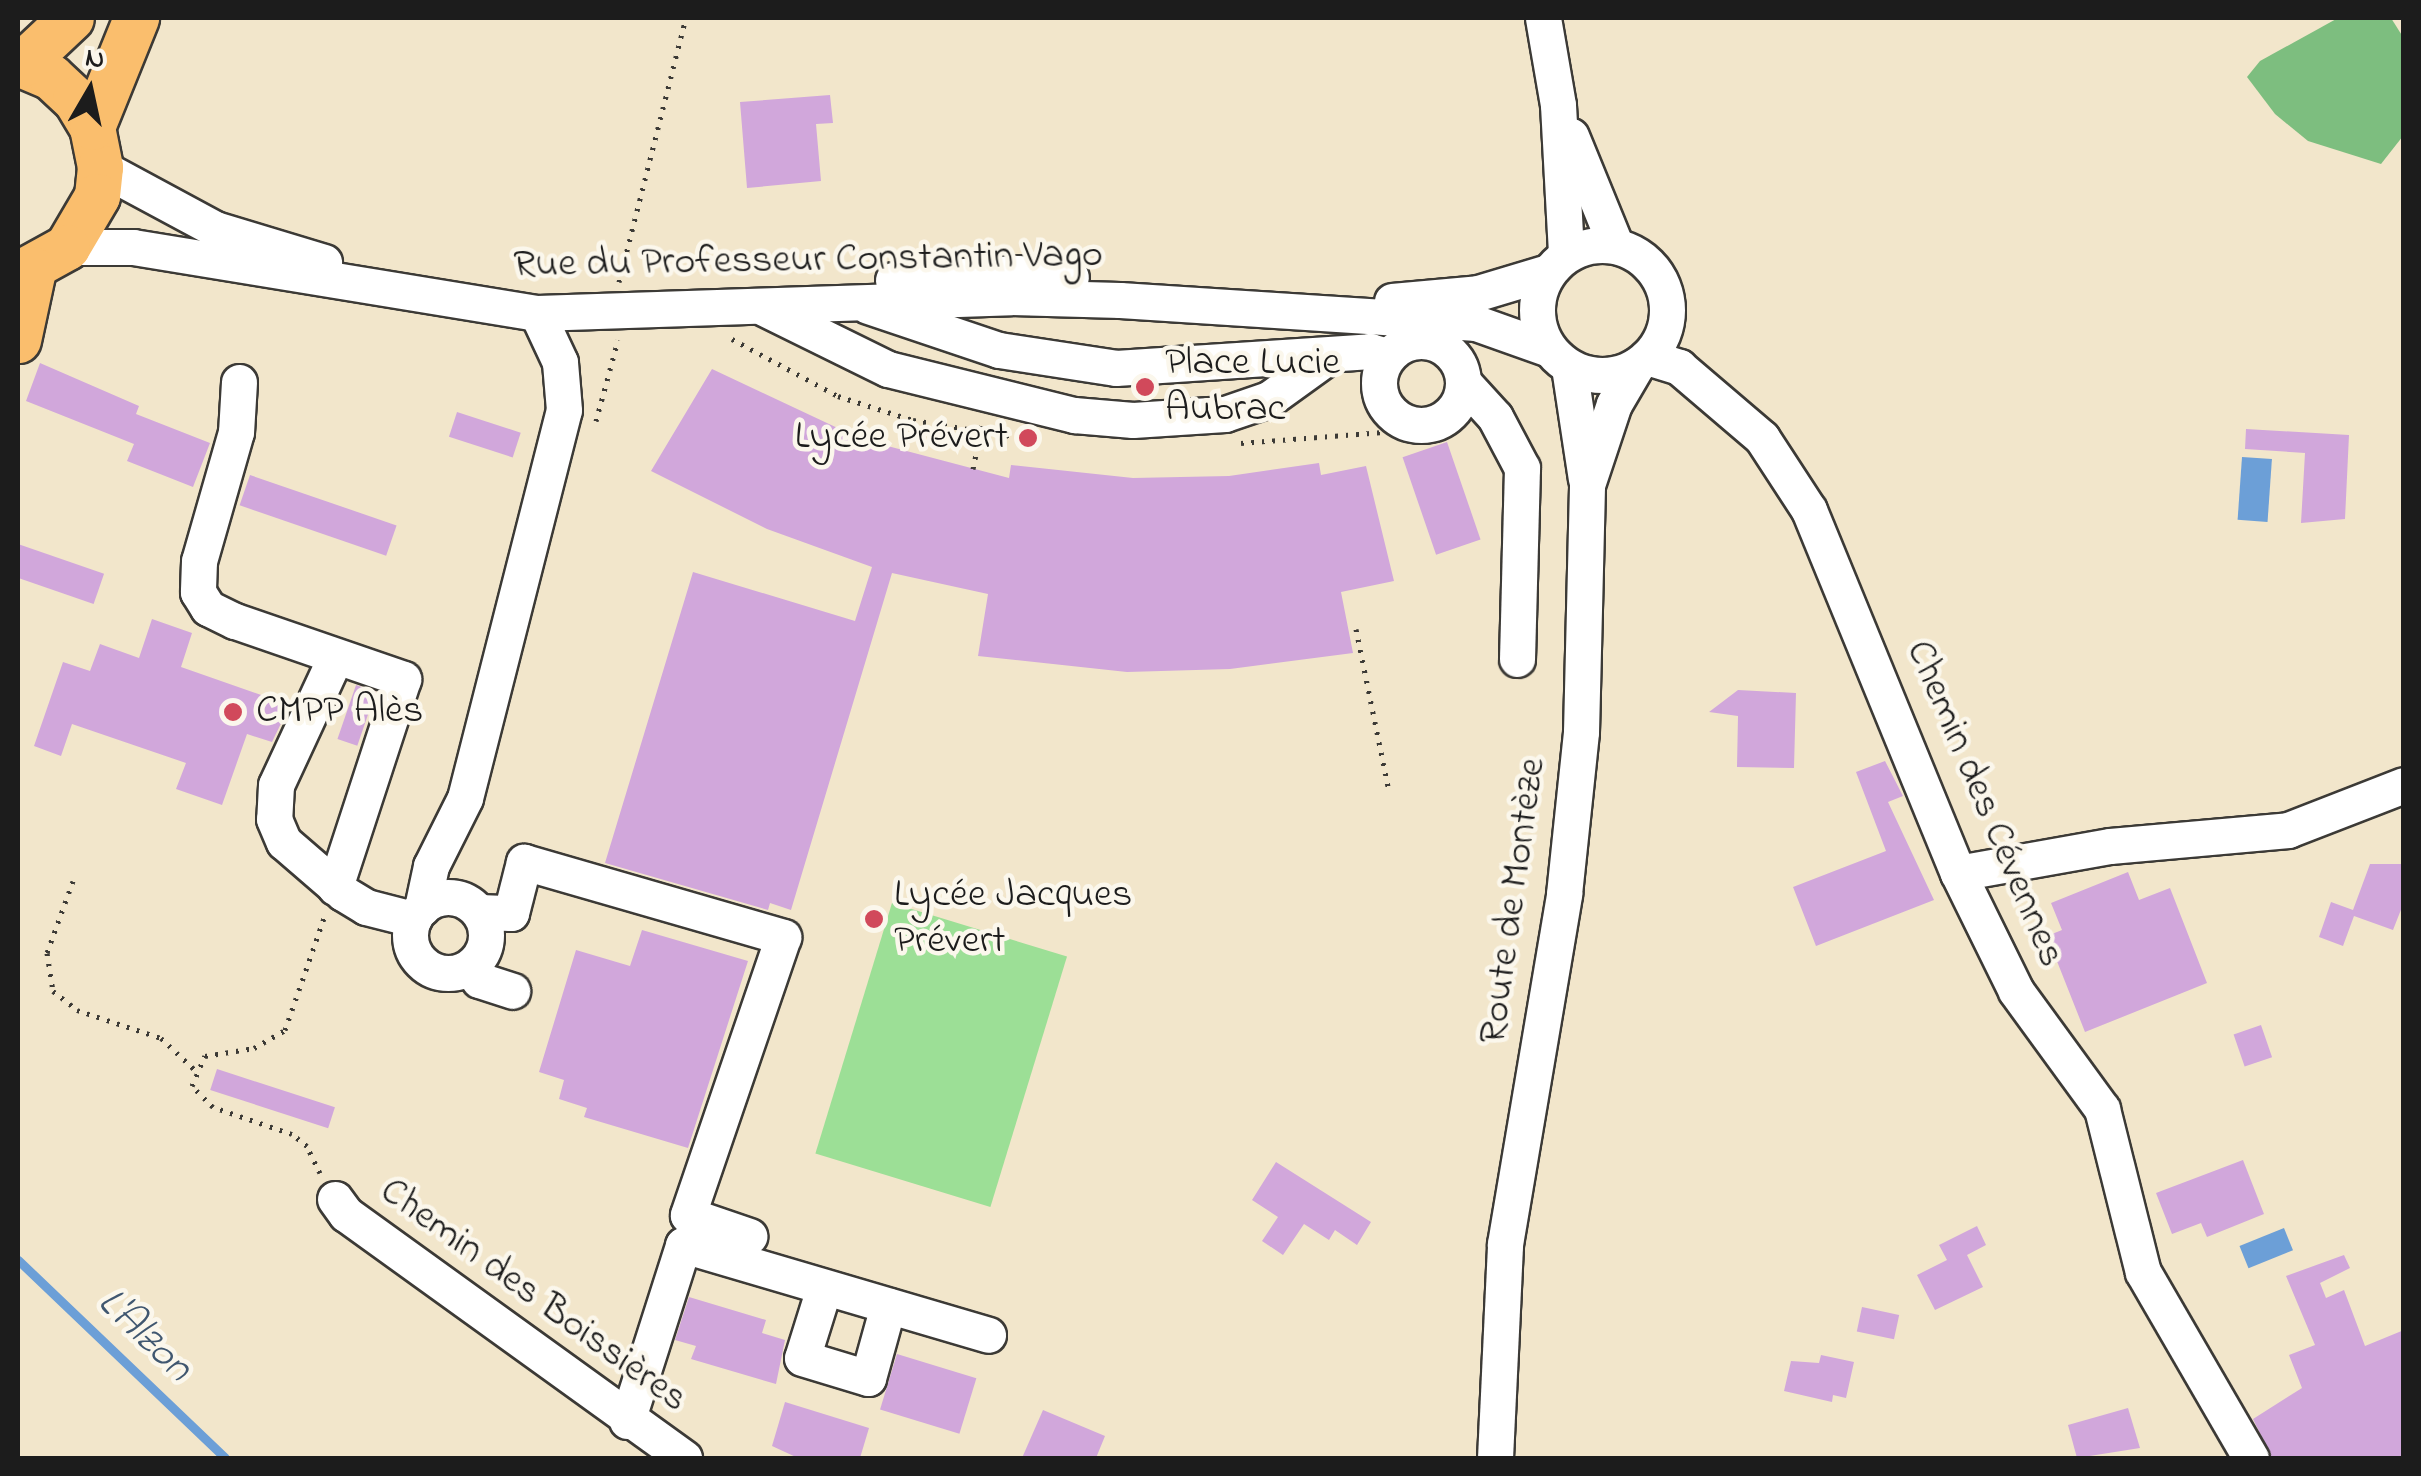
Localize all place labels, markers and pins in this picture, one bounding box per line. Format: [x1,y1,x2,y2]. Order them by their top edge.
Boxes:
place label: Place Lucie Aubrac [1165,340,1340,434]
marker: Place Lucie Aubrac [1134,376,1156,398]
place label: Lycée Prévert [795,414,1008,462]
marker: Lycée Prévert [1017,427,1039,449]
place label: CMPP Alès [256,688,423,736]
marker: CMPP Alès [220,699,246,725]
place label: Lycée Jacques Prévert [894,872,1132,966]
marker: Lycée Jacques Prévert [863,908,885,930]

